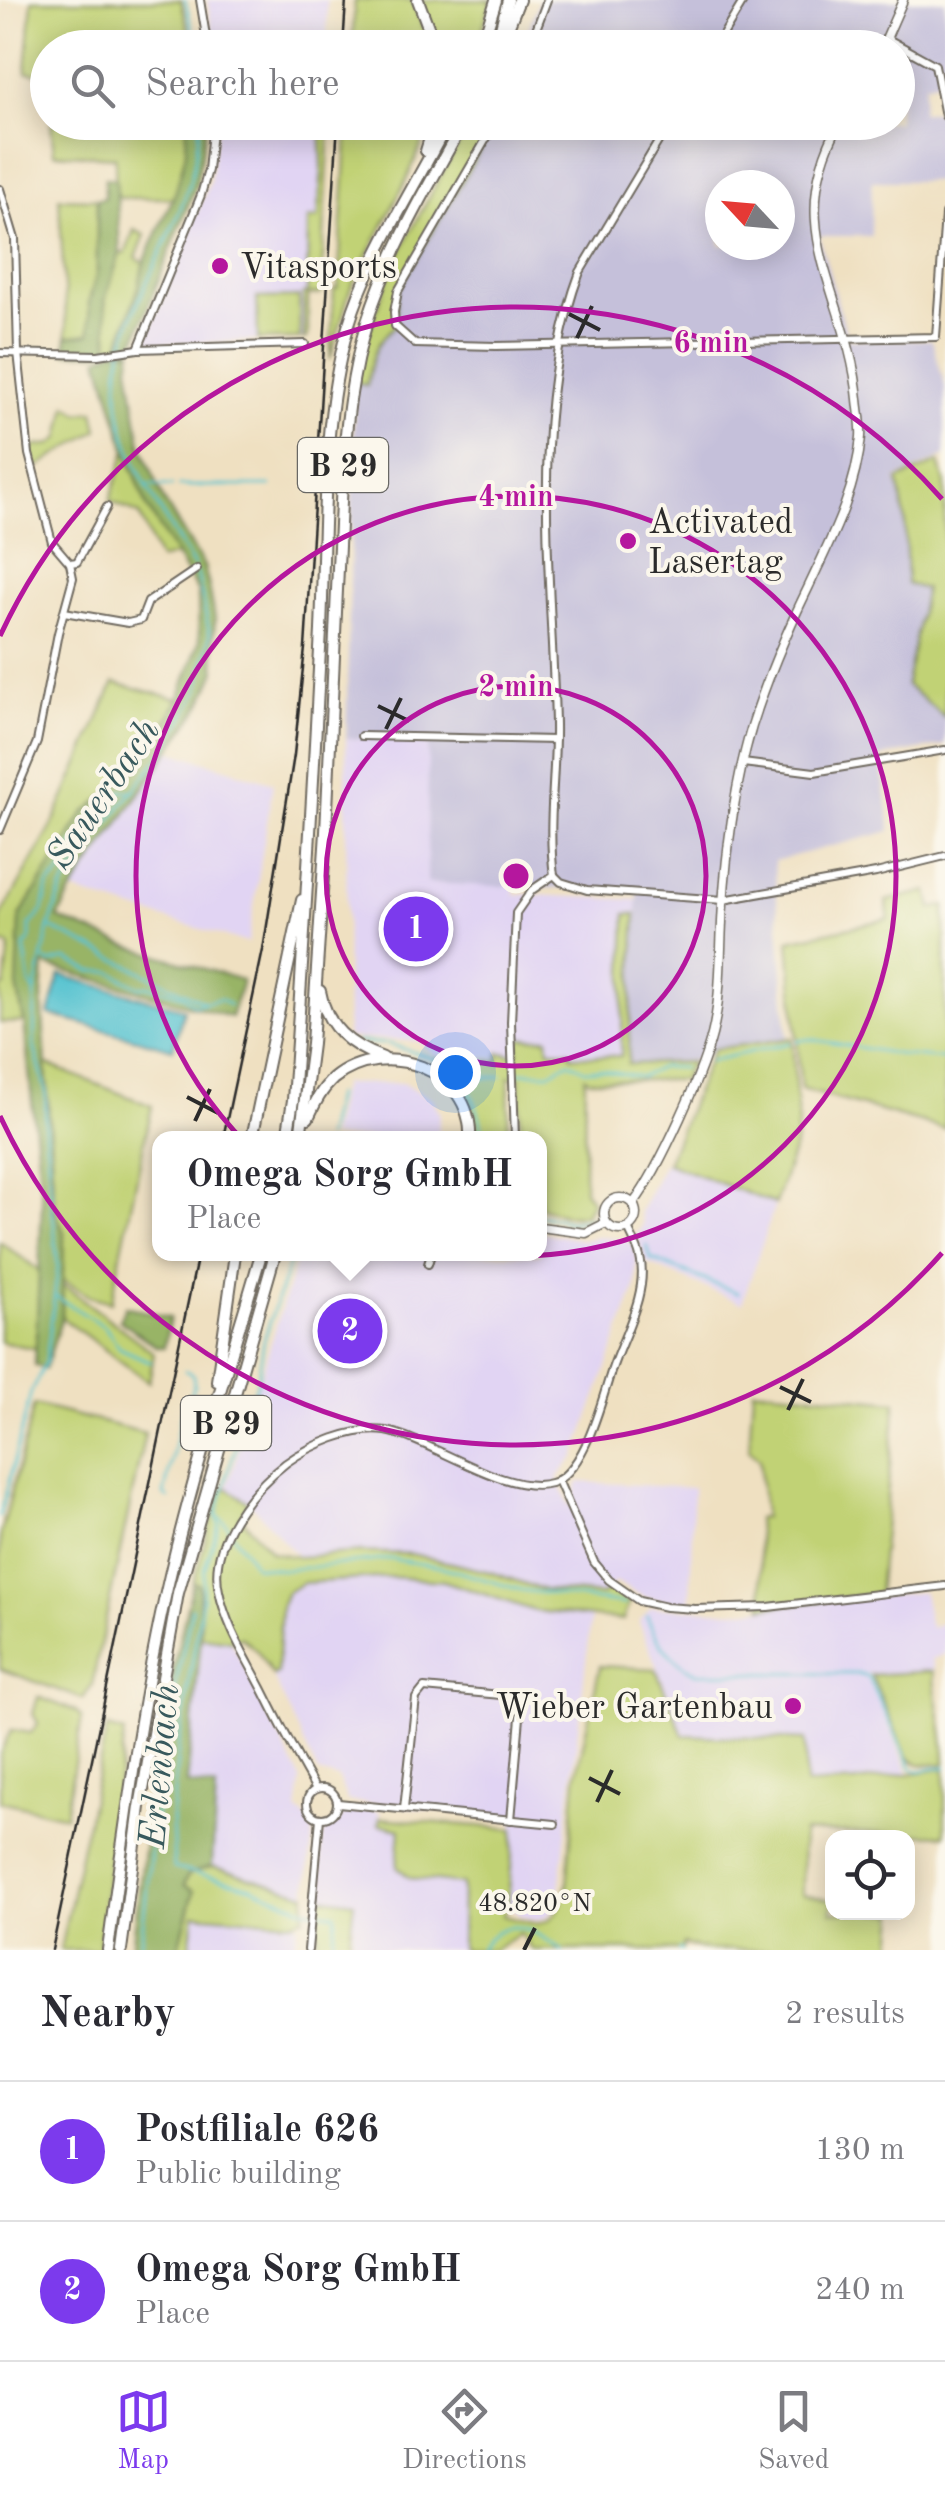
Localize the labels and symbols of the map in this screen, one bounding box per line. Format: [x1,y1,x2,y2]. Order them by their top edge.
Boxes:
north arrow [705,170,795,260]
place label: Vitasports [240,251,397,286]
marker: Vitasports [209,255,231,277]
text: 6 min [673,329,749,359]
road number: B 29 [298,438,388,492]
text: 4 min [478,483,554,513]
place label: Activated Lasertag [648,506,793,581]
marker: Activated Lasertag [617,530,639,552]
text: 2 min [478,673,554,703]
water label: Sauerbach [41,713,168,877]
centre of rings [498,858,534,894]
pin: 1 [384,892,448,966]
your location [430,1047,481,1098]
pin: 2 [318,1294,382,1368]
road number: B 29 [181,1396,271,1450]
water label: Erlenbach [135,1682,187,1851]
place label: Wieber Gartenbau [495,1691,773,1726]
marker: Wieber Gartenbau [782,1695,804,1717]
text: 48.820°N [478,1892,592,1917]

